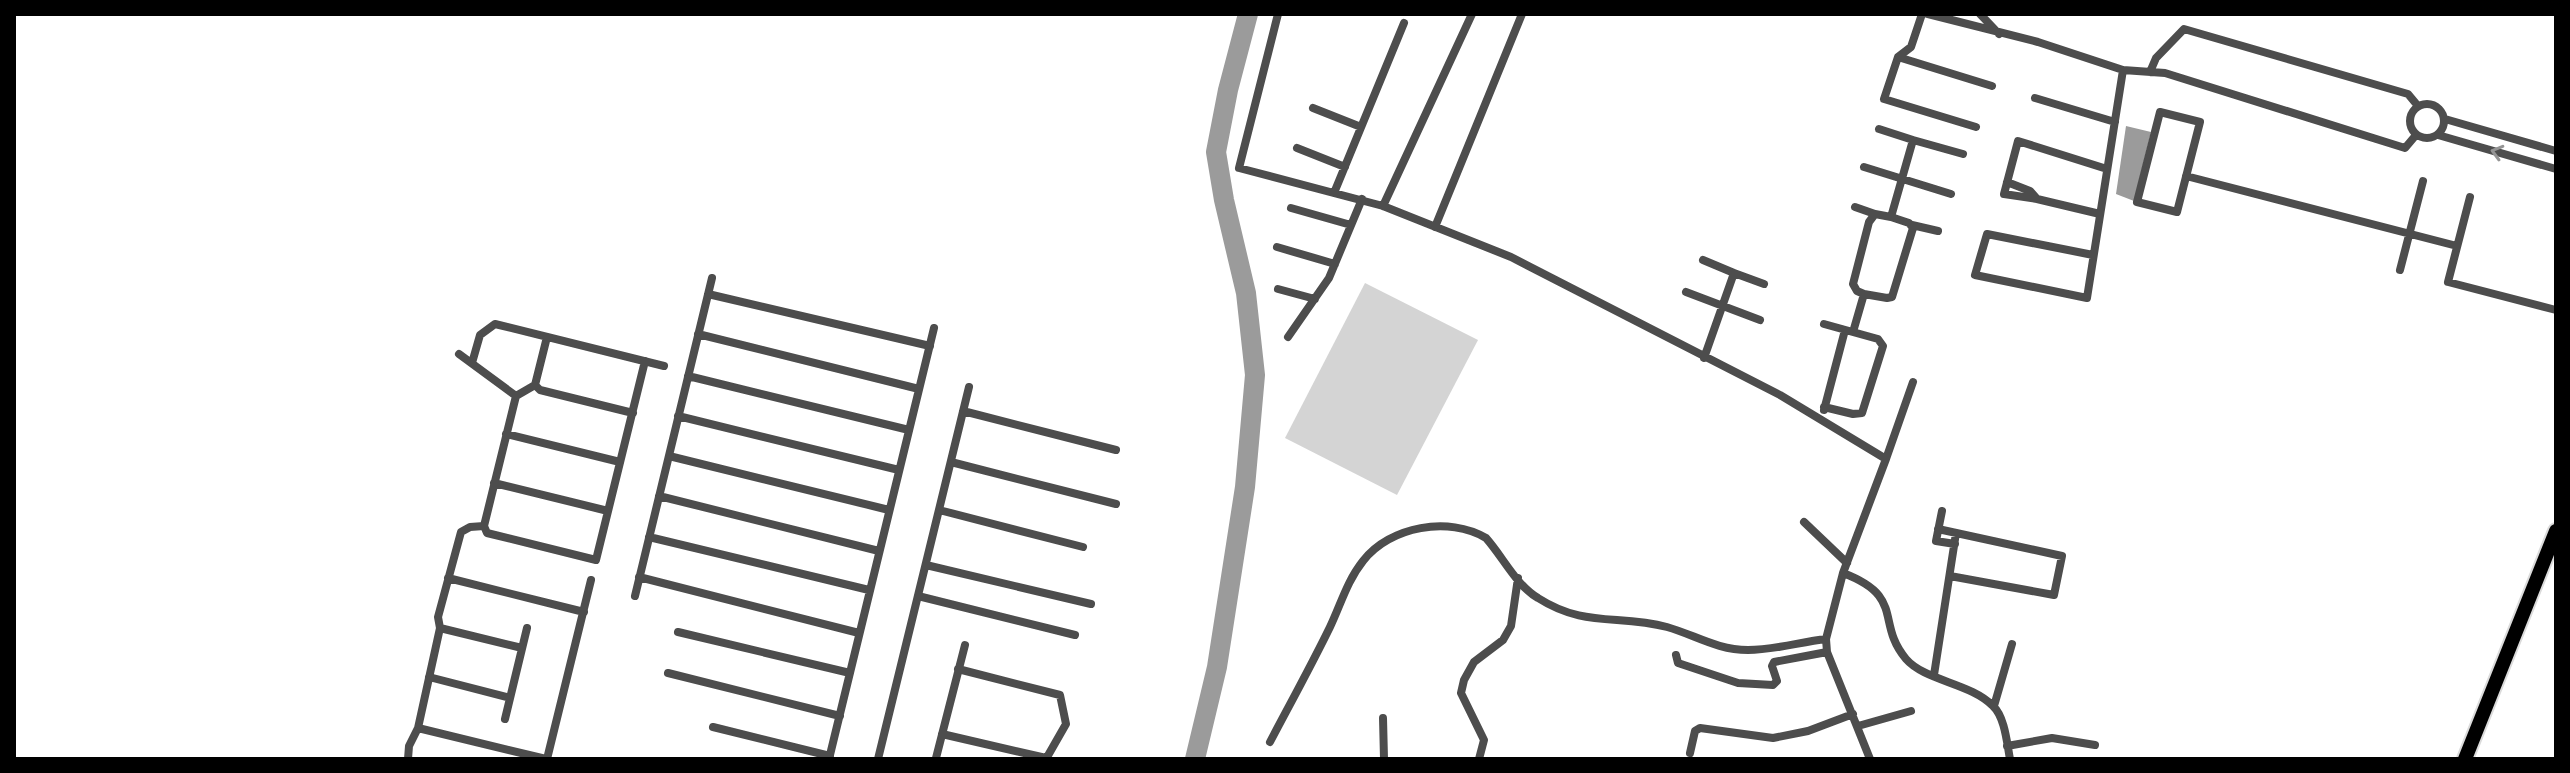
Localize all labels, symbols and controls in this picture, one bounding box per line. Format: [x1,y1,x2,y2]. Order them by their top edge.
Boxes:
one-way arrow [2490,145,2504,162]

